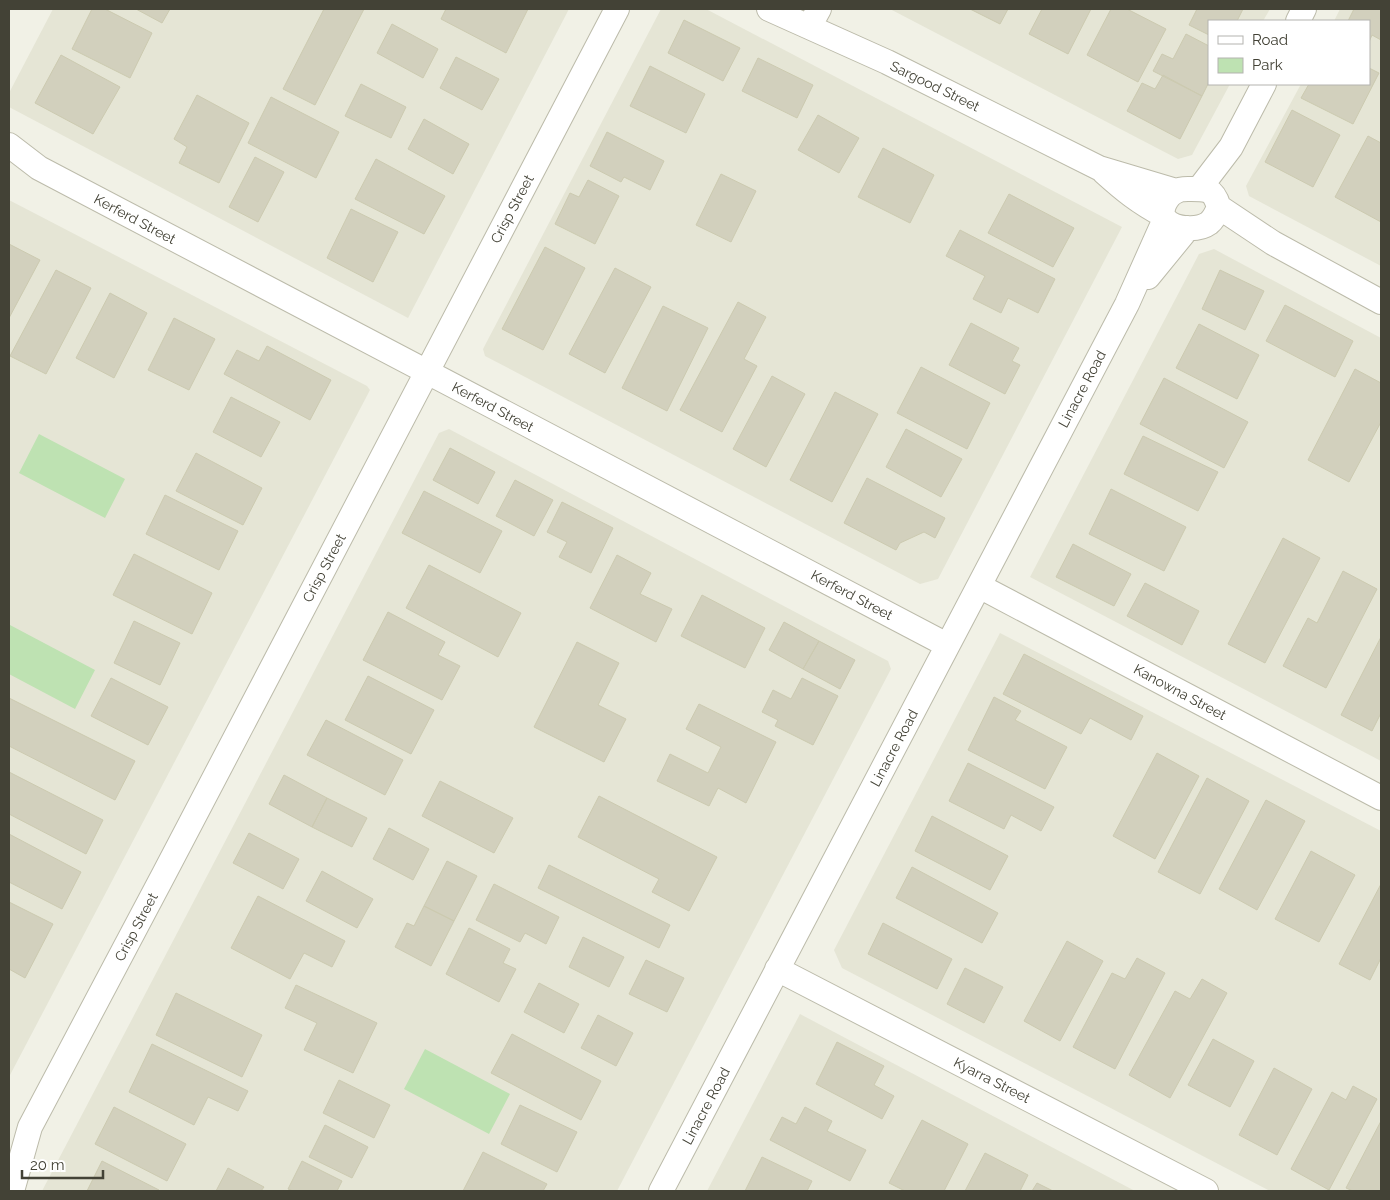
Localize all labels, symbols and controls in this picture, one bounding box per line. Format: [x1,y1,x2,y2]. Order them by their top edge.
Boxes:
legend [1208,20,1370,85]
text: Road [1252,31,1288,49]
text: Park [1252,56,1283,74]
street label: Sargood Street [888,57,982,115]
street label: Crisp Street [487,172,537,246]
street label: Kerferd Street [91,191,179,247]
street label: Linacre Road [1055,348,1109,430]
street label: Kerferd Street [449,379,537,435]
street label: Crisp Street [299,531,349,605]
street label: Kerferd Street [808,567,896,623]
street label: Kanowna Street [1131,661,1229,723]
street label: Linacre Road [867,707,921,789]
street label: Crisp Street [111,890,161,964]
street label: Kyarra Street [951,1054,1033,1106]
street label: Linacre Road [679,1065,733,1147]
scale bar [22,1148,104,1180]
text: 20 m [30,1156,65,1174]

